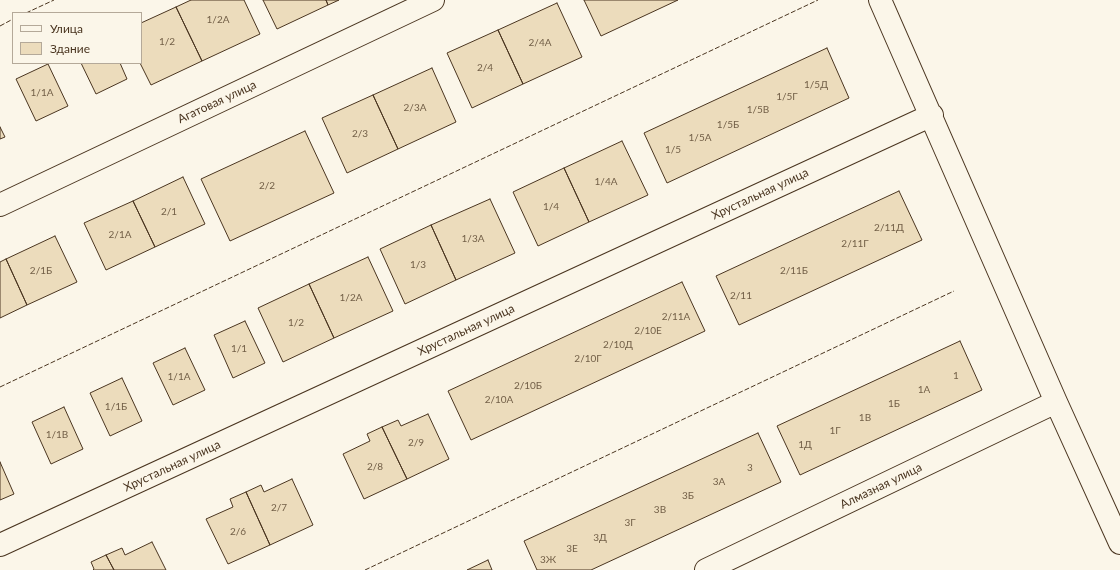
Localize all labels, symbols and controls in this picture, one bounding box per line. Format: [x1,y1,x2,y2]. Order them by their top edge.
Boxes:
legend [12,12,142,64]
house number: 1/2А [207,14,229,26]
text: Улица [50,21,83,36]
house number: 1/2 [159,36,175,48]
house number: 2/4А [529,37,551,49]
text: Здание [50,41,90,56]
house number: 2/4 [477,62,493,74]
street label: Агатовая улица [175,77,259,127]
house number: 1/5Д [804,79,828,91]
house number: 1/1А [31,87,53,99]
house number: 1/5Г [776,91,798,103]
house number: 2/3А [404,102,426,114]
house number: 1/5В [747,104,769,116]
house number: 1/5Б [717,119,739,131]
house number: 2/3 [352,128,368,140]
house number: 1/5А [689,132,711,144]
house number: 1/5 [665,144,681,156]
street label: Хрустальная улица [709,165,811,223]
house number: 1/4А [595,176,617,188]
house number: 2/2 [259,180,275,192]
house number: 1/4 [543,201,559,213]
house number: 2/1 [161,206,177,218]
house number: 2/11Д [874,222,904,234]
house number: 2/1А [109,229,131,241]
house number: 1/3А [462,233,484,245]
house number: 2/11Г [841,238,869,250]
house number: 1/3 [410,259,426,271]
house number: 2/1Б [30,265,52,277]
house number: 2/11Б [780,265,808,277]
house number: 2/11 [730,290,752,302]
house number: 1/2А [340,292,362,304]
street label: Хрустальная улица [415,301,517,359]
house number: 2/11А [662,311,690,323]
house number: 1/2 [288,317,304,329]
house number: 2/10Е [634,325,662,337]
house number: 2/10Д [603,339,633,351]
house number: 1/1 [231,343,247,355]
house number: 2/10Г [574,353,602,365]
house number: 1 [953,370,959,382]
house number: 1/1А [168,371,190,383]
house number: 2/10Б [514,380,542,392]
house number: 1А [918,384,930,396]
house number: 2/10А [485,394,513,406]
house number: 1Б [888,398,900,410]
house number: 1/1Б [105,401,127,413]
house number: 1В [859,412,871,424]
house number: 1Г [829,425,841,437]
house number: 1/1В [46,429,68,441]
street label: Хрустальная улица [121,437,223,495]
house number: 2/9 [408,437,424,449]
house number: 1Д [798,439,812,451]
street label: Алмазная улица [838,460,924,512]
house number: 2/8 [367,461,383,473]
house number: 3 [747,462,753,474]
house number: 3А [713,476,725,488]
house number: 3Б [682,490,694,502]
house number: 2/7 [271,502,287,514]
house number: 3В [654,504,666,516]
house number: 3Г [624,517,636,529]
house number: 2/6 [230,526,246,538]
house number: 3Д [593,532,607,544]
house number: 3Е [566,543,578,555]
house number: 3Ж [540,554,556,566]

